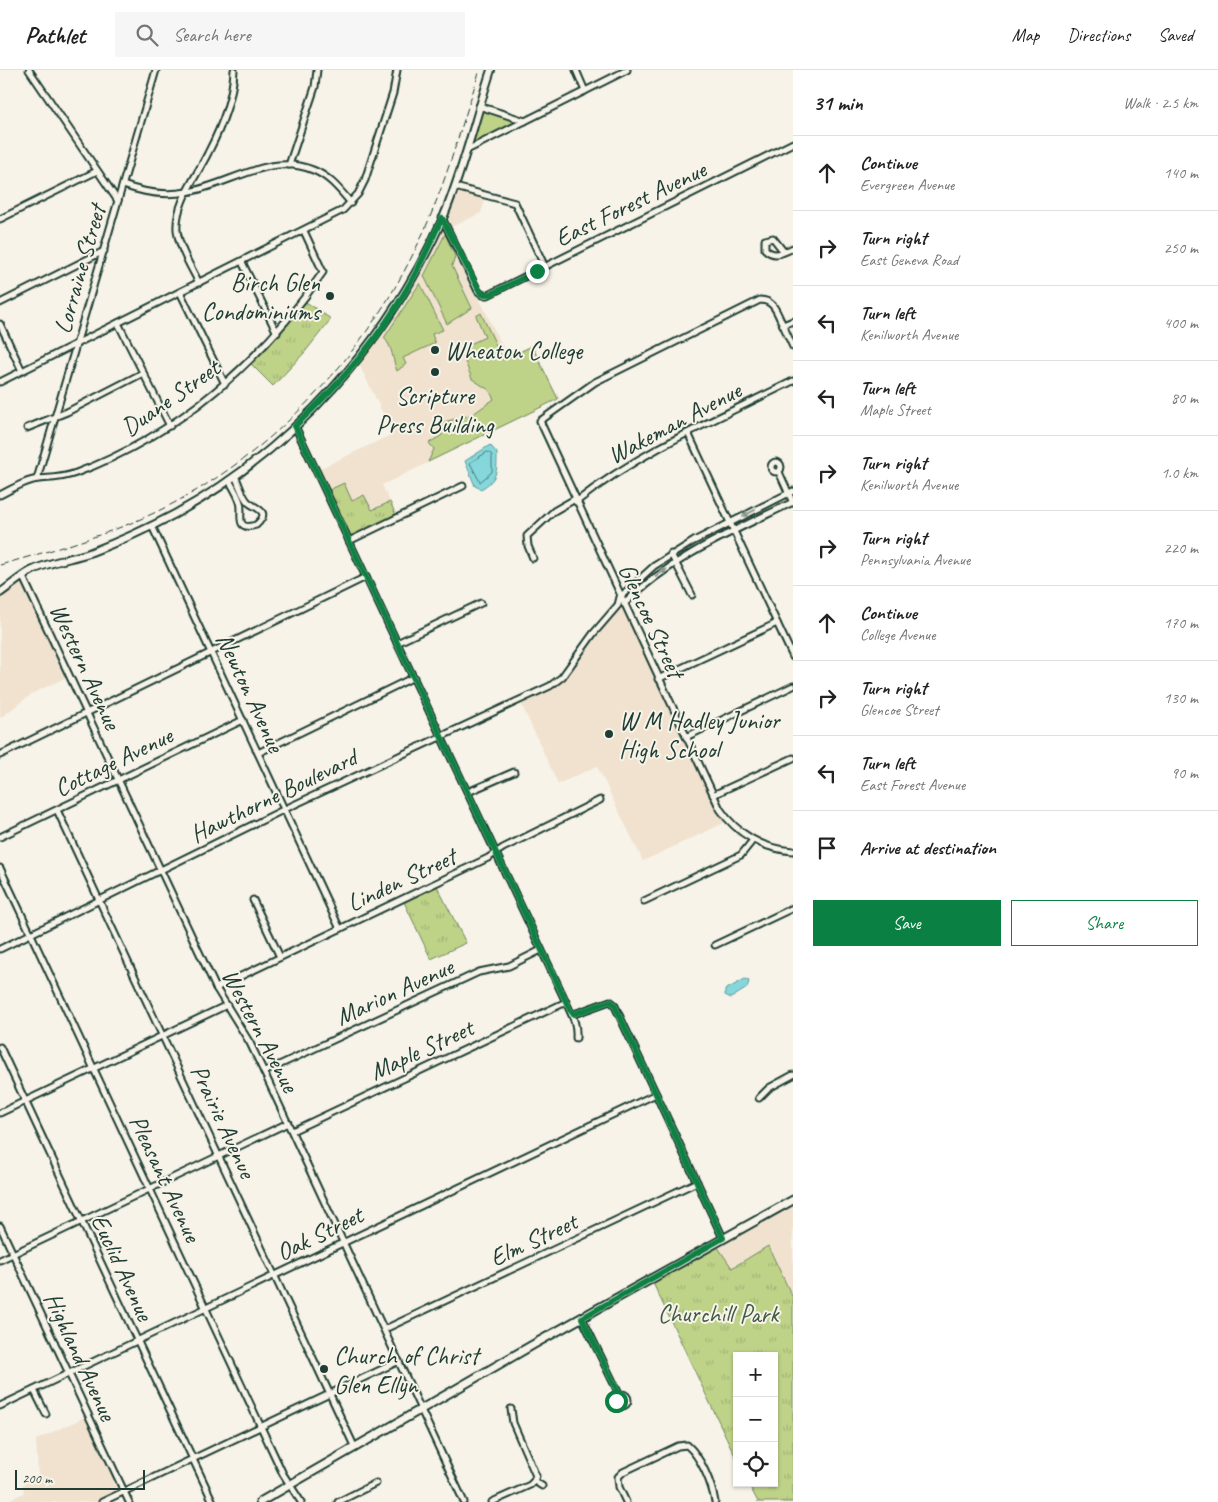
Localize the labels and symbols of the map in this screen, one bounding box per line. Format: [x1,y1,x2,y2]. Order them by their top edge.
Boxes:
street label: East Forest Avenue [550,153,713,254]
street label: Lorraine Street [46,198,115,337]
route end [526,260,549,283]
place label: Birch Glen Condominiums [202,267,322,328]
marker: Birch Glen Condominiums [324,290,336,302]
place label: Wheaton College [445,335,584,367]
marker: Wheaton College [429,344,441,356]
street label: Duane Street [115,351,228,443]
marker: Scripture Press Building [429,366,441,378]
street label: Wakeman Avenue [602,373,748,471]
place label: Scripture Press Building [376,380,495,441]
one-way arrow [742,509,756,517]
street label: Glencoe Street [611,558,693,686]
one-way arrow [654,568,668,578]
street label: Western Avenue [42,598,129,736]
street label: Newton Avenue [209,628,292,759]
place label: W M Hadley Junior High School [619,705,782,766]
street label: Cottage Avenue [49,719,180,804]
marker: W M Hadley Junior High School [603,728,615,740]
street label: Hawthorne Boulevard [185,740,365,850]
street label: Linden Street [342,839,464,919]
street label: Marion Avenue [330,950,460,1033]
street label: Western Avenue [214,963,307,1099]
street label: Maple Street [364,1011,481,1088]
street label: Prairie Avenue [183,1060,264,1185]
street label: Pleasant Avenue [122,1110,209,1249]
street label: Oak Street [271,1198,370,1269]
street label: Elm Street [485,1205,585,1274]
street label: Euclid Avenue [84,1209,161,1327]
street label: Highland Avenue [36,1287,125,1427]
park label: Churchill Park [658,1298,780,1330]
place label: Church of Christ Glen Ellyn [334,1340,482,1401]
marker: Church of Christ Glen Ellyn [318,1363,330,1375]
route start [605,1390,628,1413]
scale bar [15,1467,145,1490]

